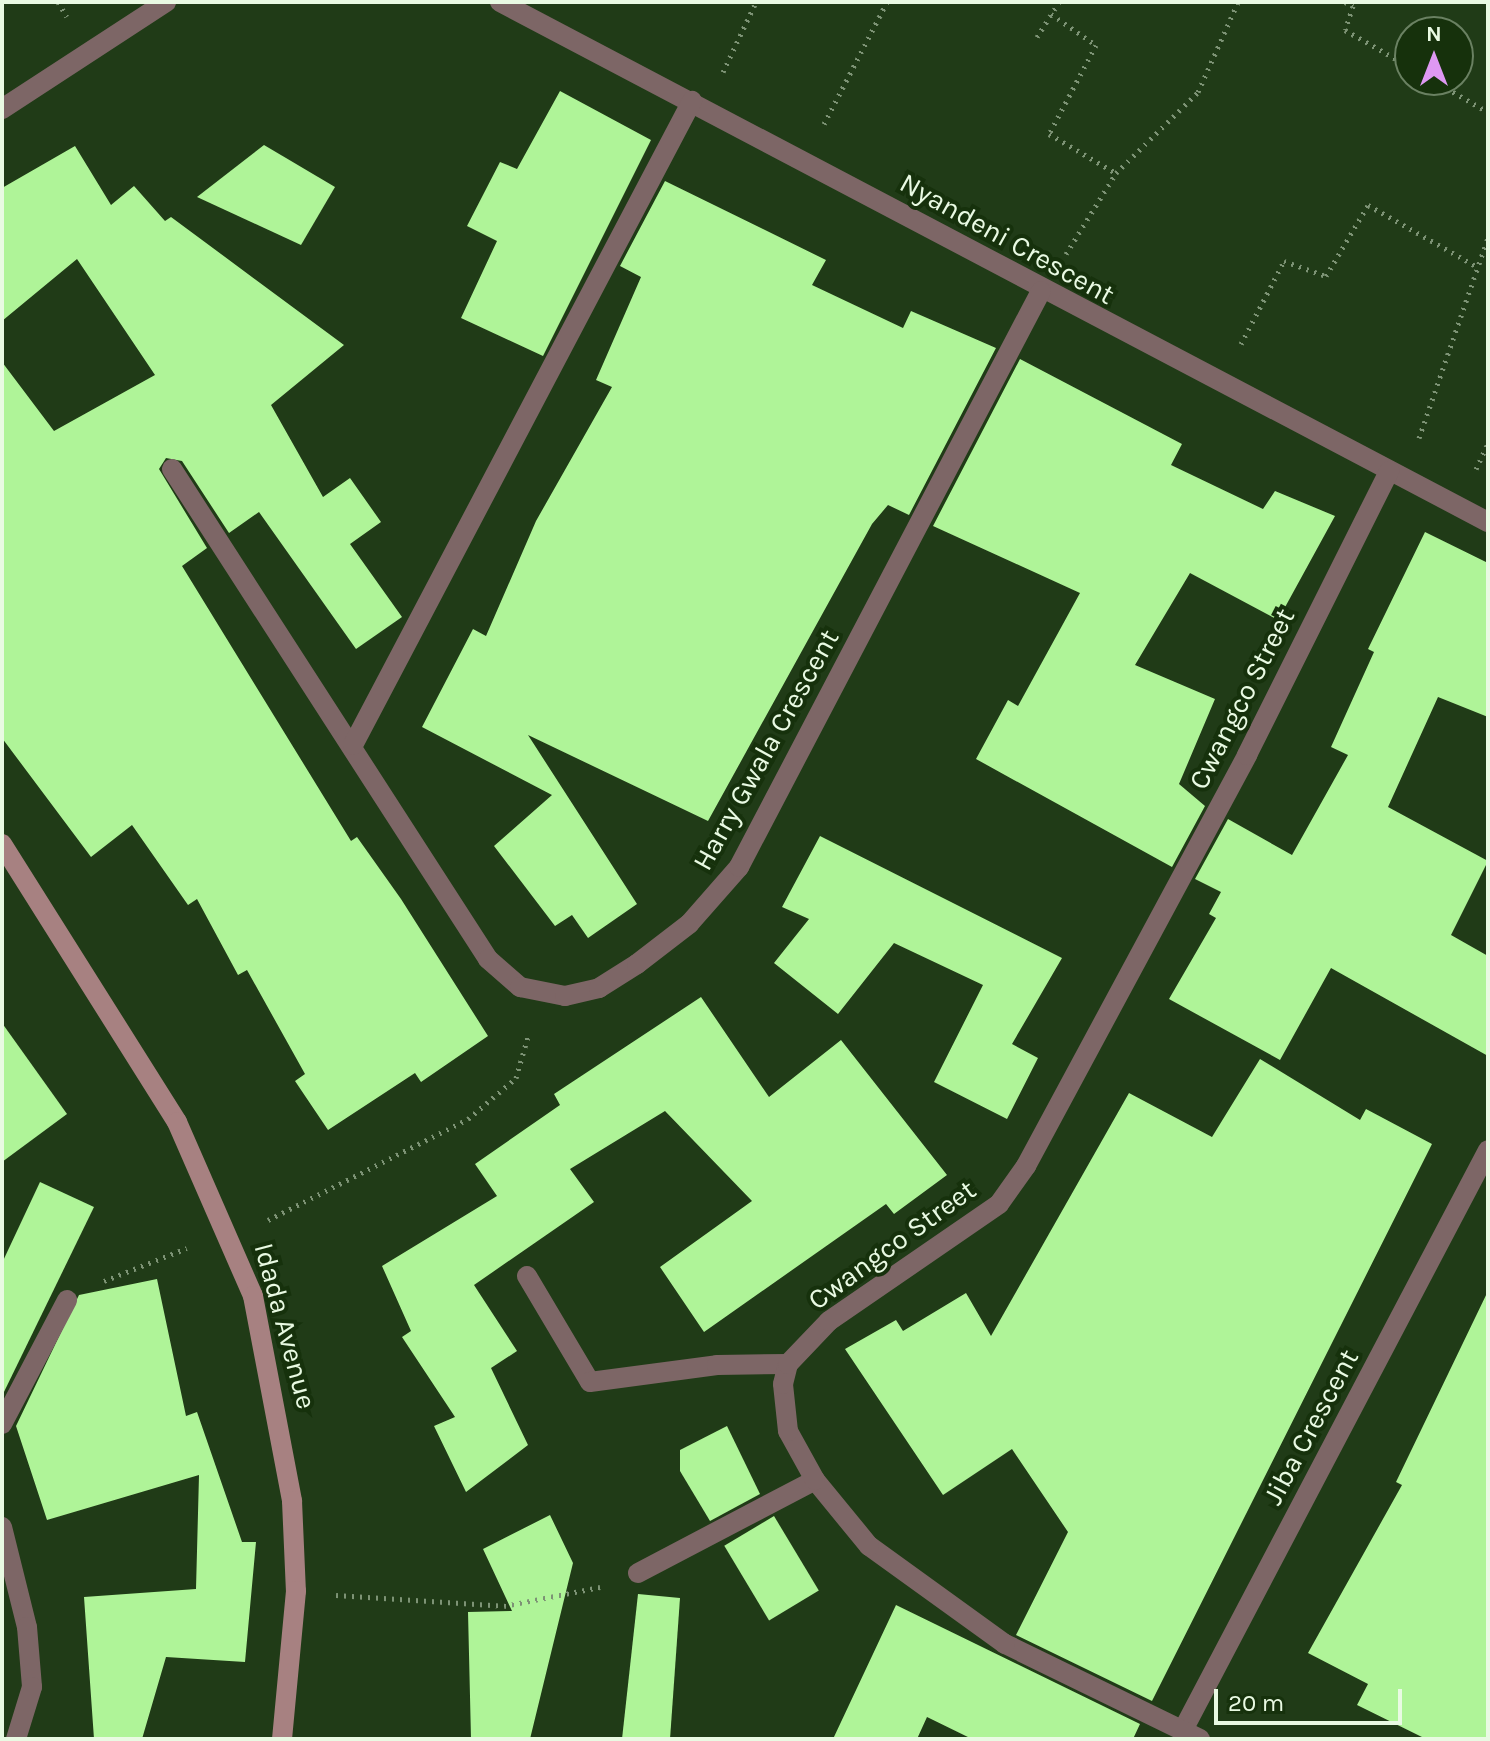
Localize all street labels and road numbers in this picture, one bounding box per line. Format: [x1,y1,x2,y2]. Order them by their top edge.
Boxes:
street label: Nyandeni Crescent [894,166,1120,312]
street label: Cwangco Street [1182,603,1302,795]
street label: Harry Gwala Crescent [686,624,846,876]
street label: Cwangco Street [802,1173,982,1317]
street label: Idada Avenue [247,1239,323,1413]
street label: Jiba Crescent [1256,1344,1366,1510]

